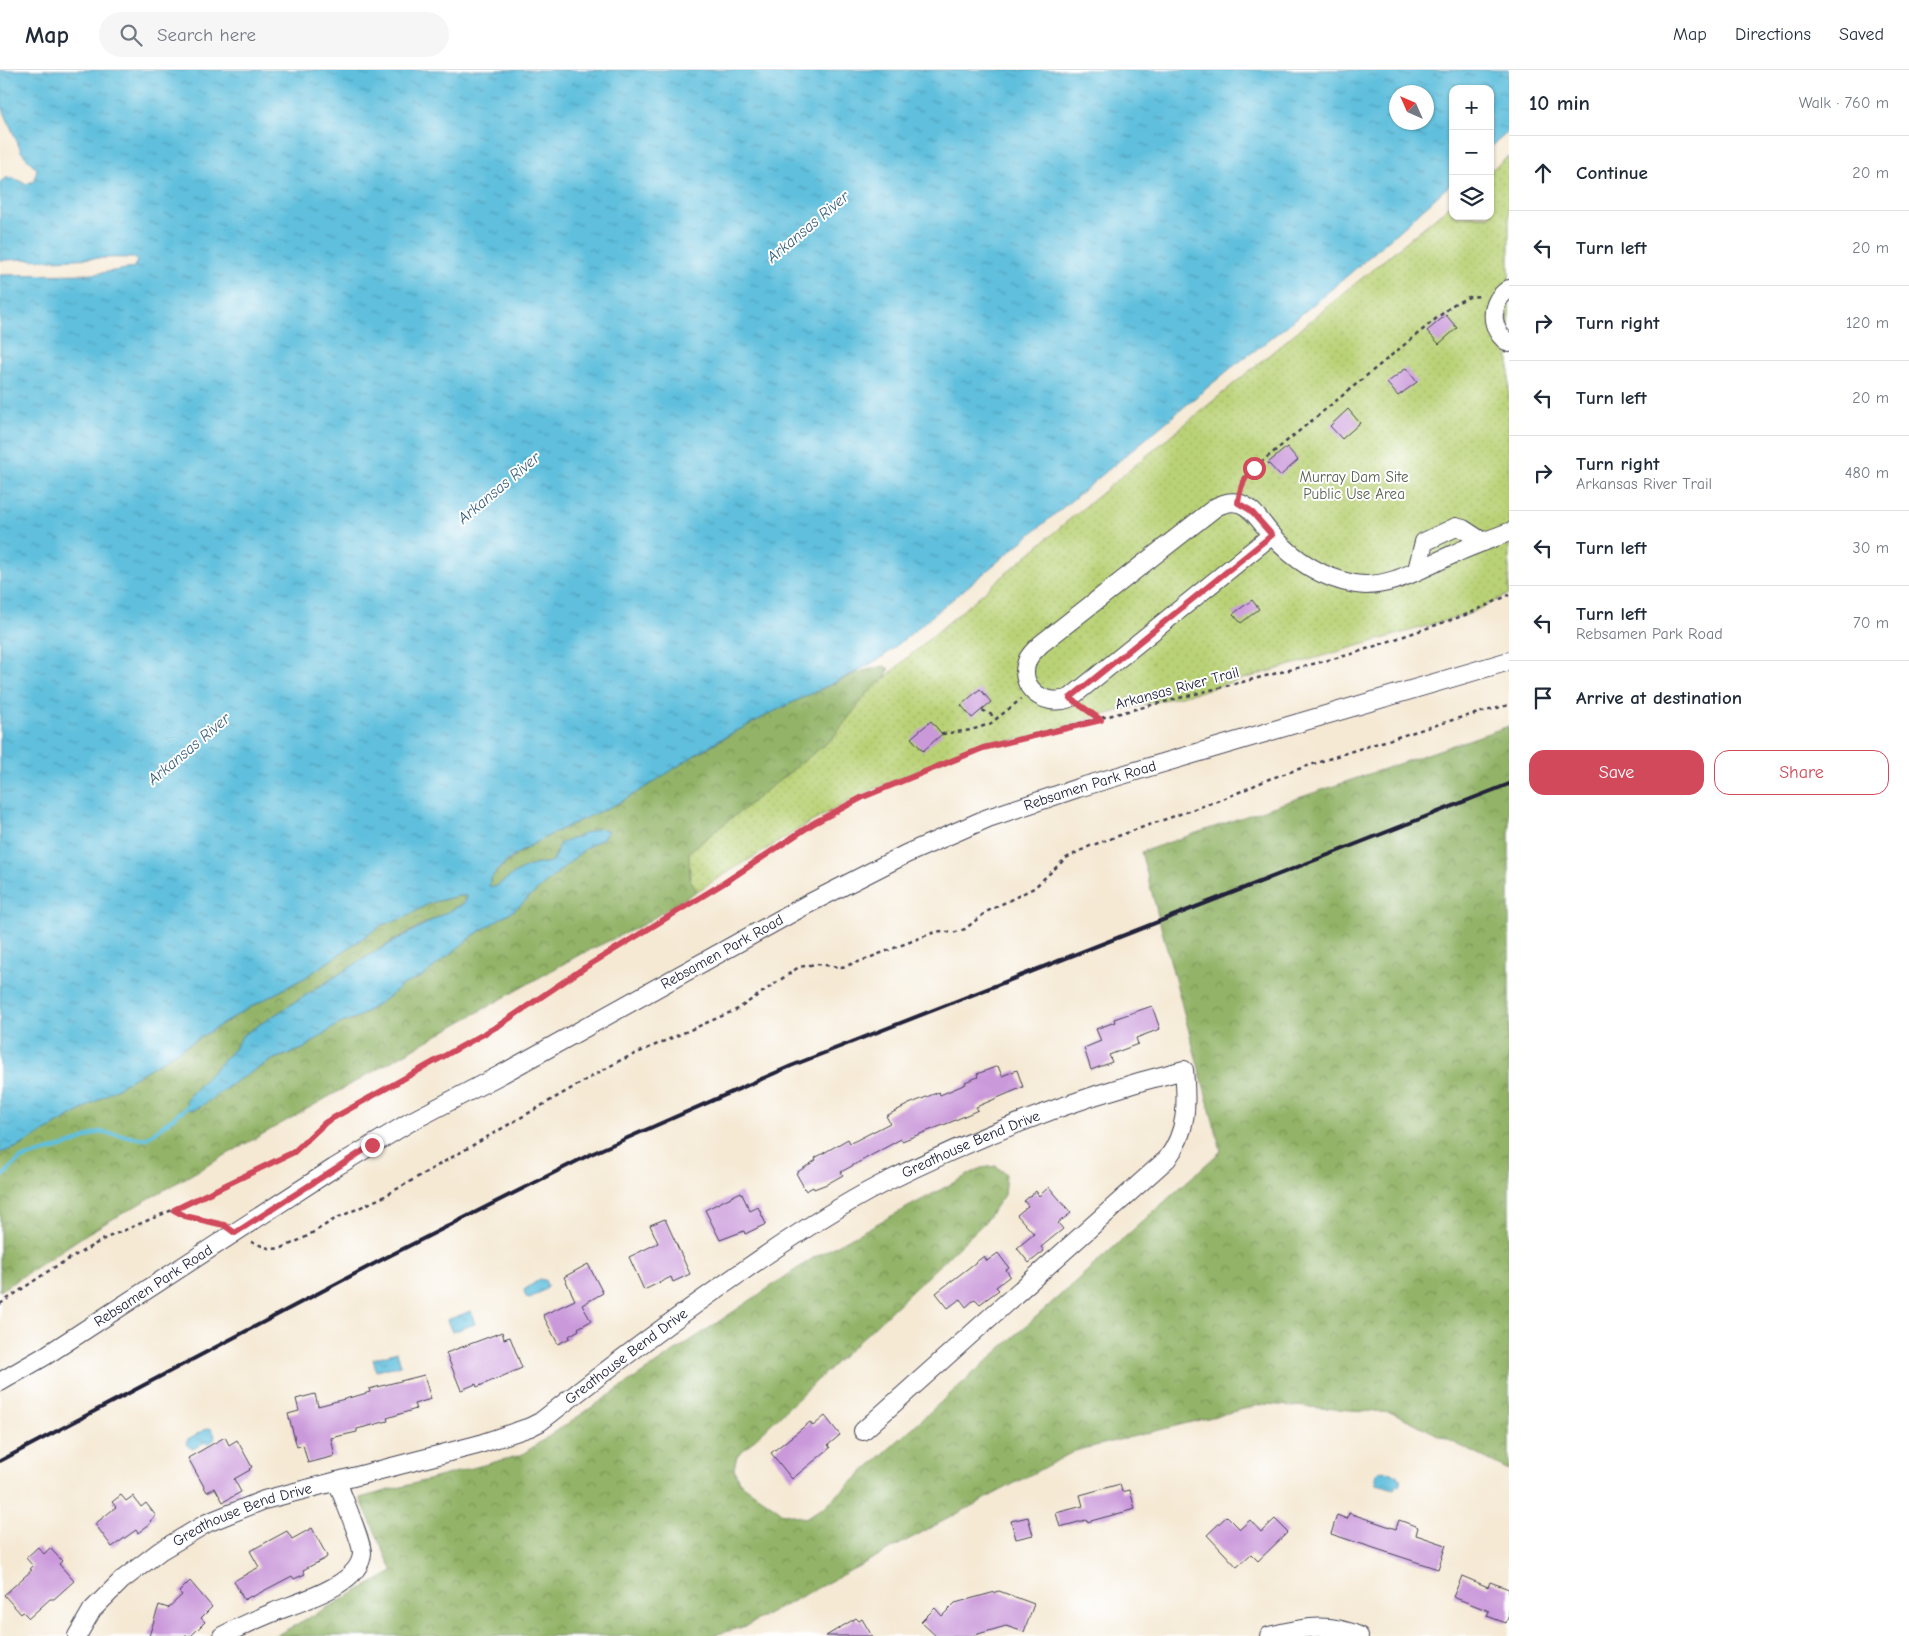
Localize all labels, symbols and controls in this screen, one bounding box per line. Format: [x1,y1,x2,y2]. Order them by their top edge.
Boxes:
search box [99,12,449,57]
text: Map [25,21,69,49]
icon: search [117,21,145,49]
text: Search here [157,24,256,46]
text: Map [1673,24,1707,45]
text: Directions [1735,24,1811,45]
text: Saved [1839,24,1884,45]
north arrow [1389,85,1434,130]
map controls [1449,85,1494,220]
button: + [1449,85,1494,130]
text: 10 min [1529,91,1590,115]
text: Walk · 760 m [1799,94,1889,112]
button: − [1449,130,1494,175]
icon: ahead [1529,159,1557,187]
text: Continue [1576,162,1648,184]
text: 20 m [1852,164,1889,182]
button: layers [1449,175,1494,220]
water label: Arkansas River [763,187,853,267]
icon: left [1529,234,1557,262]
text: Turn left [1576,237,1647,259]
text: 20 m [1852,239,1889,257]
icon: right [1529,309,1557,337]
text: Turn right [1576,312,1660,334]
text: 120 m [1846,314,1889,332]
icon: left [1529,384,1557,412]
text: Turn left [1576,387,1647,409]
text: 20 m [1852,389,1889,407]
water label: Arkansas River [454,448,544,528]
text: Turn right [1576,453,1660,475]
route start [1243,457,1266,480]
icon: right [1529,459,1557,487]
text: 480 m [1845,464,1889,482]
park label: Murray Dam Site Public Use Area [1300,468,1409,503]
text: Arkansas River Trail [1576,475,1712,493]
icon: left [1529,534,1557,562]
text: Turn left [1576,537,1647,559]
text: 30 m [1853,539,1889,557]
text: Turn left [1576,603,1647,625]
icon: left [1529,609,1557,637]
text: 70 m [1853,614,1889,632]
text: Rebsamen Park Road [1576,625,1723,643]
street label: Arkansas River Trail [1113,663,1241,713]
icon: arrive [1529,684,1557,712]
text: Arrive at destination [1576,687,1742,709]
water label: Arkansas River [144,709,234,789]
button: Save [1529,750,1704,795]
button: Share [1714,750,1889,795]
street label: Rebsamen Park Road [1021,756,1158,814]
street label: Rebsamen Park Road [657,910,786,993]
street label: Greathouse Bend Drive [899,1106,1043,1182]
route end [361,1134,384,1157]
street label: Rebsamen Park Road [91,1241,216,1331]
street label: Greathouse Bend Drive [561,1304,691,1408]
street label: Greathouse Bend Drive [169,1479,314,1550]

